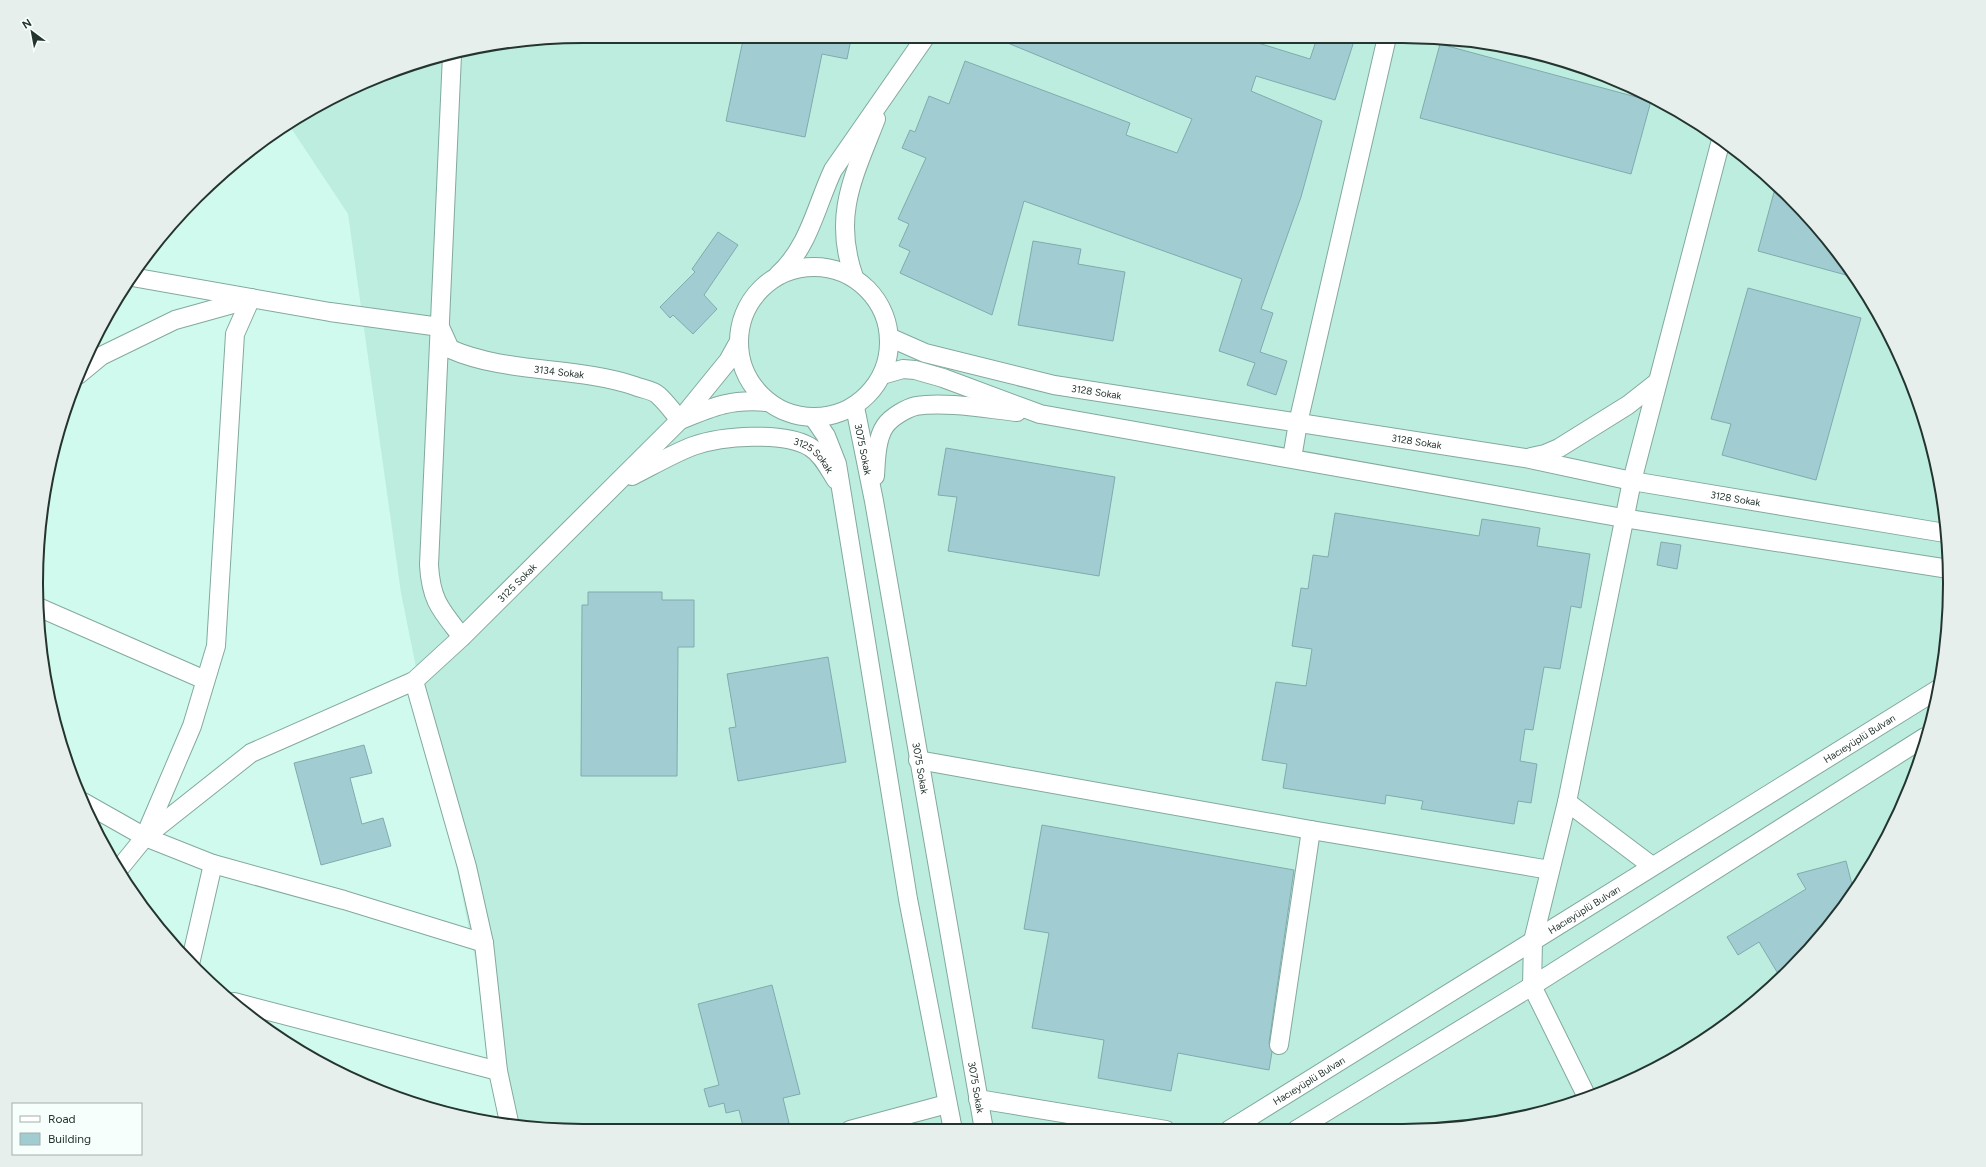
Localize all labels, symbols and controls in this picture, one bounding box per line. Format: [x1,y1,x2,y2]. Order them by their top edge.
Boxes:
north arrow [12,12,52,52]
text: N [20,16,34,32]
street label: 3134 Sokak [533,362,585,381]
street label: 3128 Sokak [1070,381,1123,402]
street label: 3075 Sokak [852,422,875,476]
street label: 3128 Sokak [1391,431,1443,452]
street label: 3125 Sokak [792,434,837,475]
street label: 3128 Sokak [1709,488,1762,509]
street label: 3125 Sokak [494,560,539,605]
street label: Hacıeyüplü Bulvarı [1821,711,1898,766]
street label: 3075 Sokak [910,741,932,795]
street label: Hacıeyüplü Bulvarı [1545,882,1623,937]
street label: Hacıeyüplü Bulvarı [1270,1053,1347,1108]
street label: 3075 Sokak [966,1060,987,1114]
legend [12,1103,142,1155]
text: Road [48,1112,76,1126]
text: Building [48,1132,91,1146]

